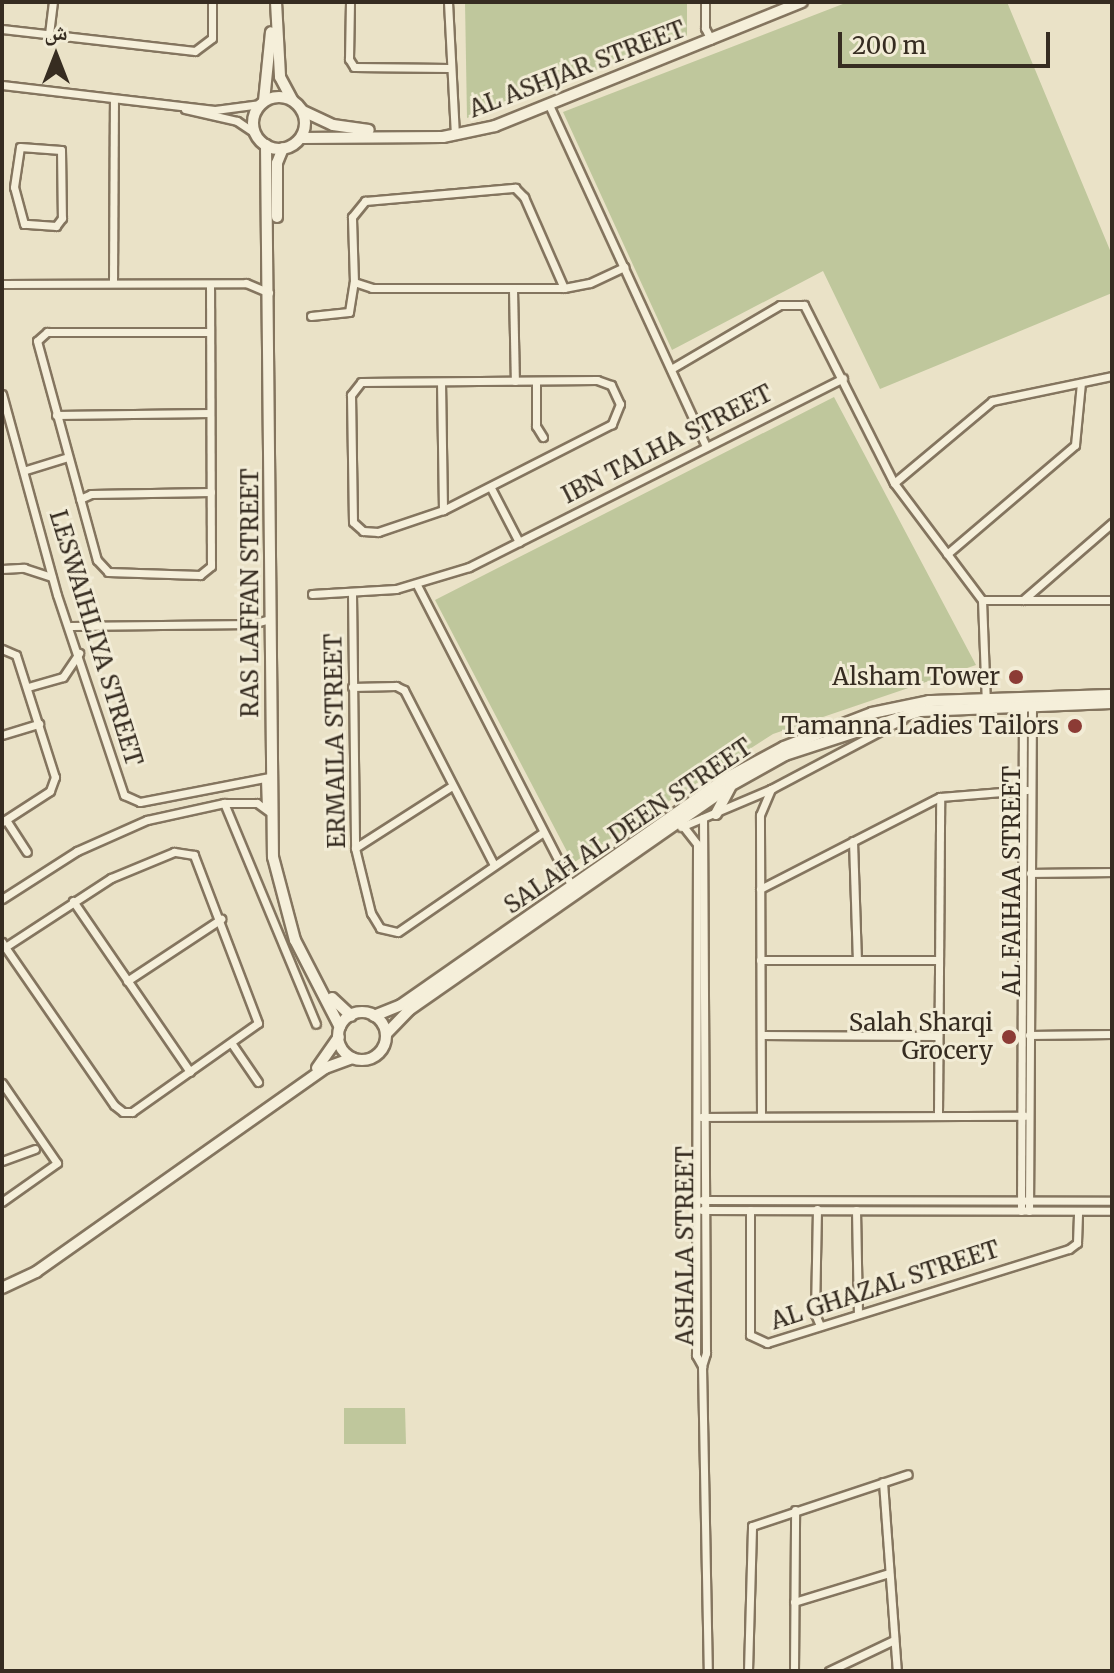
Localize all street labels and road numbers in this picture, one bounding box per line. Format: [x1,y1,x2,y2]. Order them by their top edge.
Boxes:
street label: AL ASHJAR STREET [465,14,689,124]
street label: IBN TALHA STREET [557,378,777,510]
street label: RAS LAFFAN STREET [236,468,264,718]
street label: LESWAIHLIYA STREET [43,507,149,769]
street label: ERMAILA STREET [319,633,351,849]
street label: SALAH AL DEEN STREET [499,732,757,920]
street label: AL FAIHAA STREET [998,766,1026,996]
street label: ASHALA STREET [671,1146,699,1346]
street label: AL GHAZAL STREET [767,1234,1003,1336]

